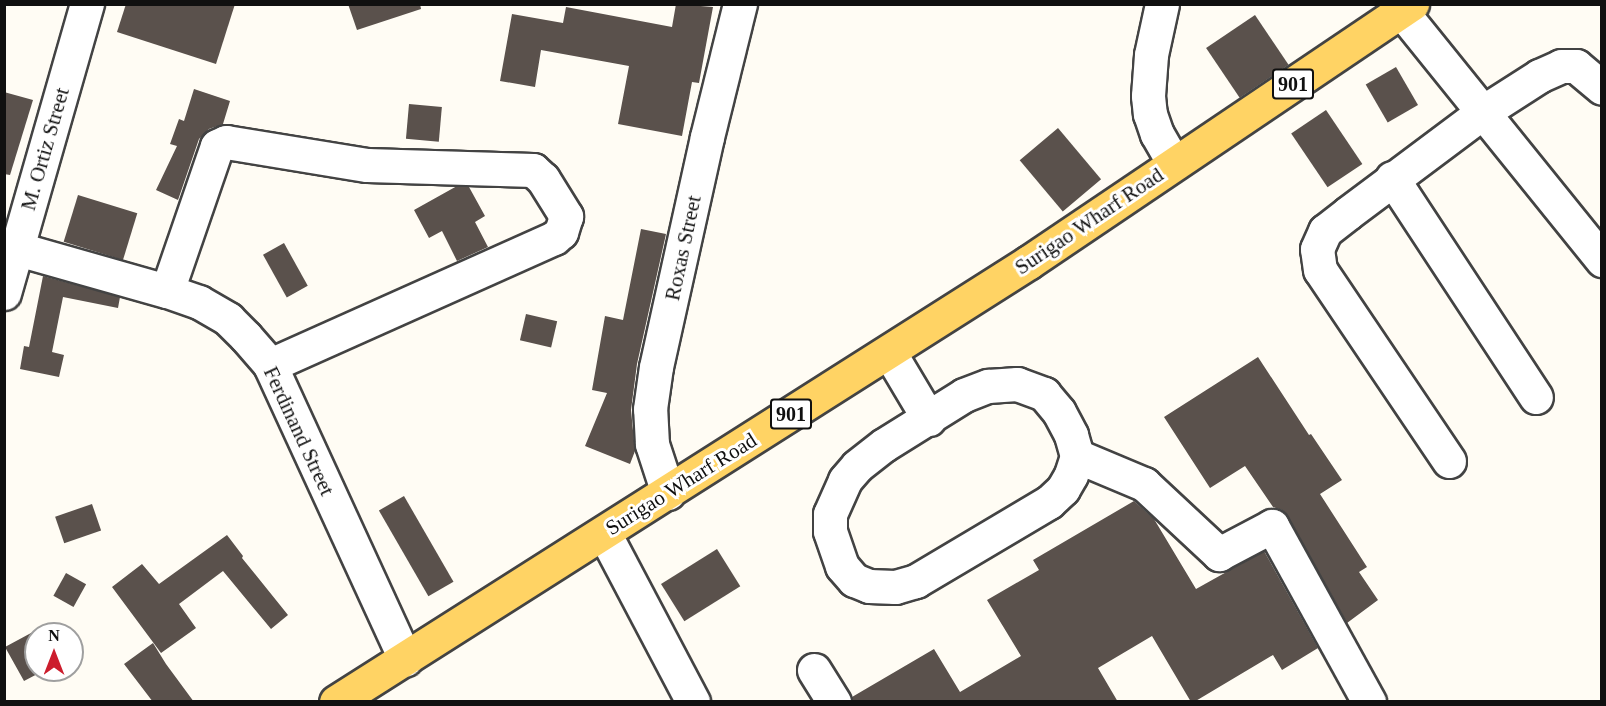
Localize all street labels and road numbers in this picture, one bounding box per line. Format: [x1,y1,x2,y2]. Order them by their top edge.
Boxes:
road number: 901 [1272,67,1314,101]
street label: M. Ortiz Street [15,85,75,213]
street label: Surigao Wharf Road [1010,162,1168,280]
street label: Roxas Street [660,193,706,303]
street label: Ferdinand Street [258,363,340,499]
road number: 901 [770,397,812,431]
street label: Surigao Wharf Road [601,427,761,541]

